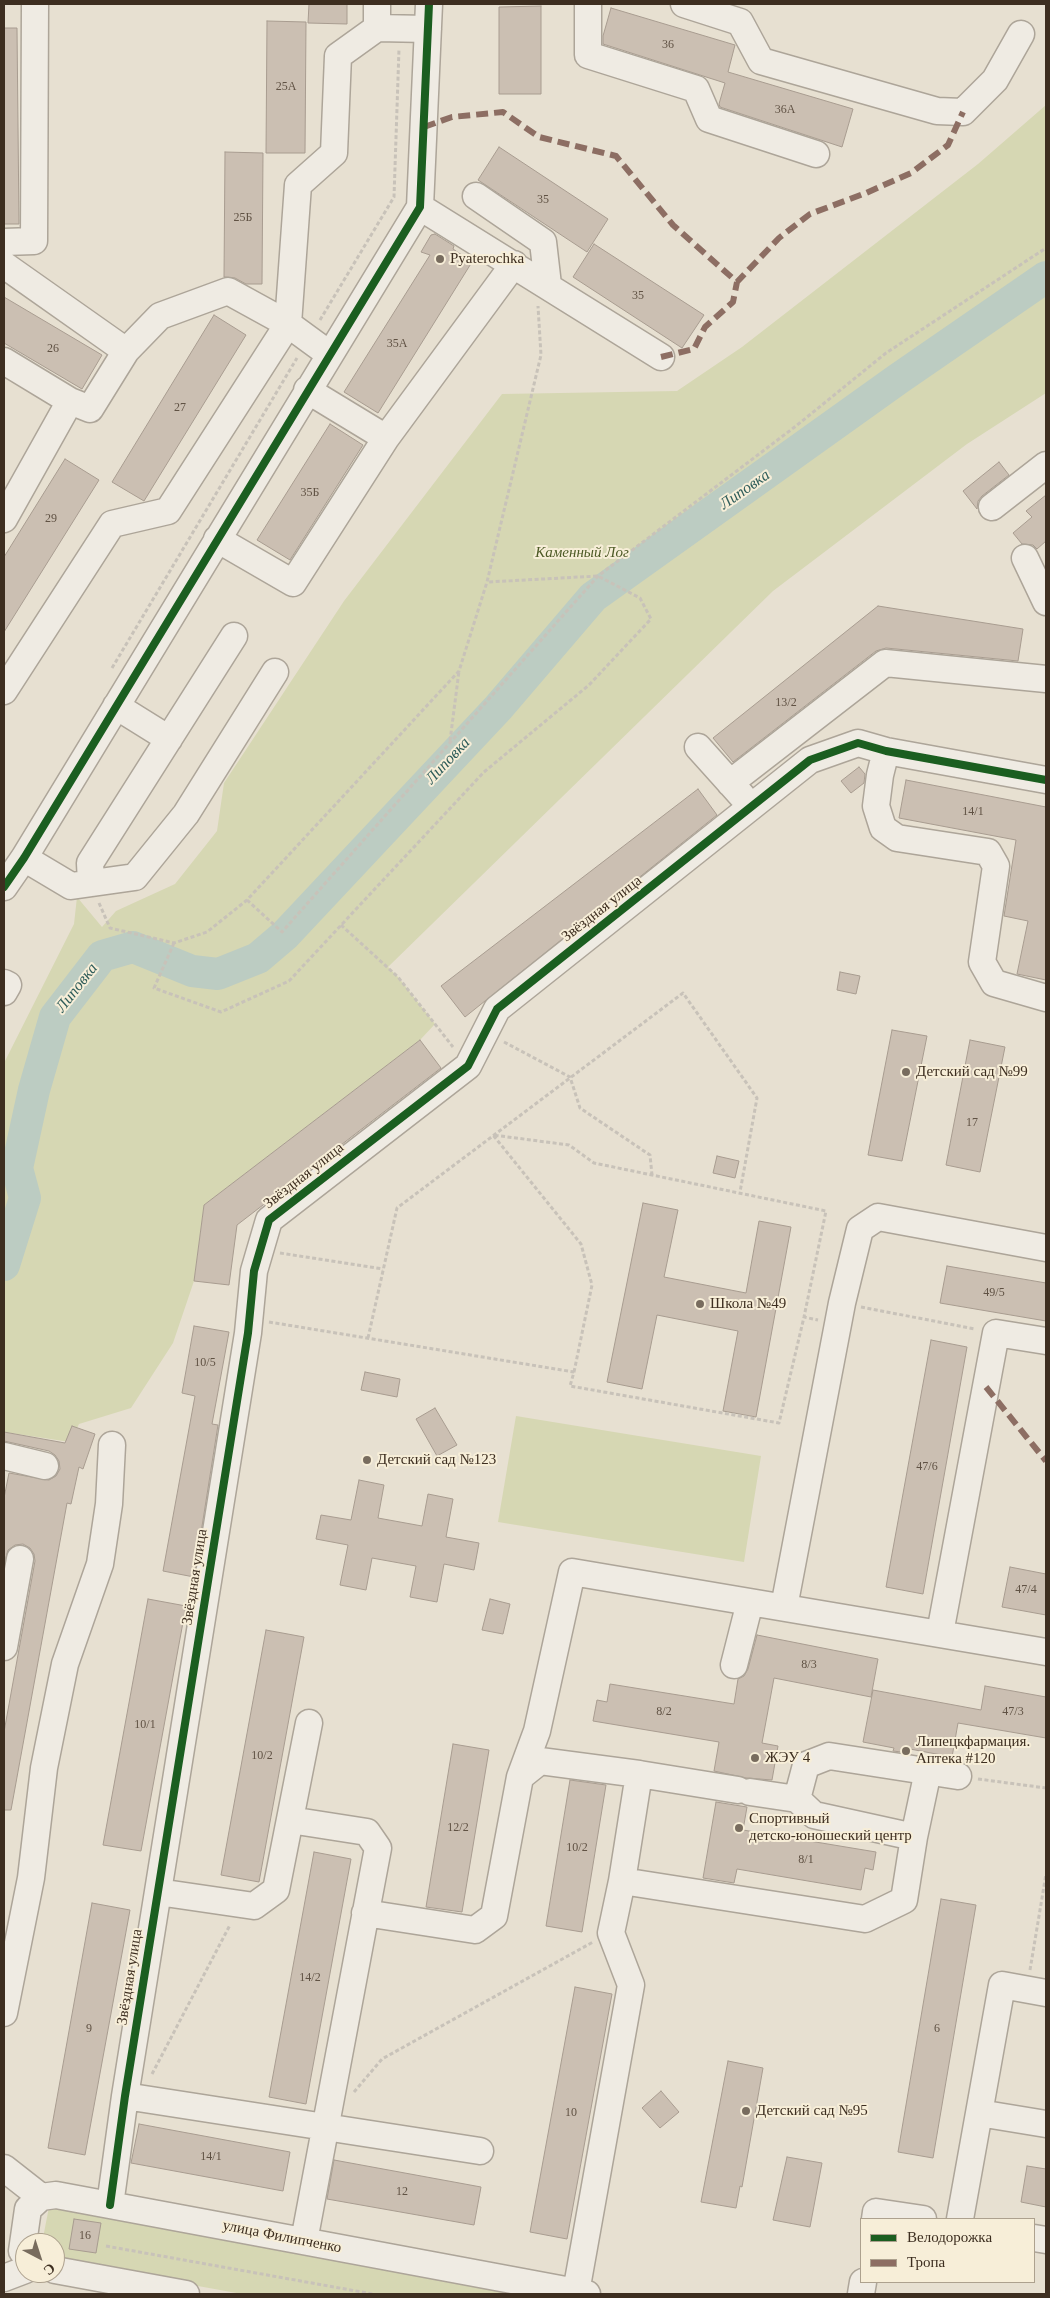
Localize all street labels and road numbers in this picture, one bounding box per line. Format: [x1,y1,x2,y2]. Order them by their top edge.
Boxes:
street label: Звёздная улица [558,872,646,946]
street label: Звёздная улица [260,1139,348,1213]
street label: Звёздная улица [179,1528,211,1626]
street label: Звёздная улица [114,1928,146,2026]
street label: улица Филипченко [221,2217,343,2257]

